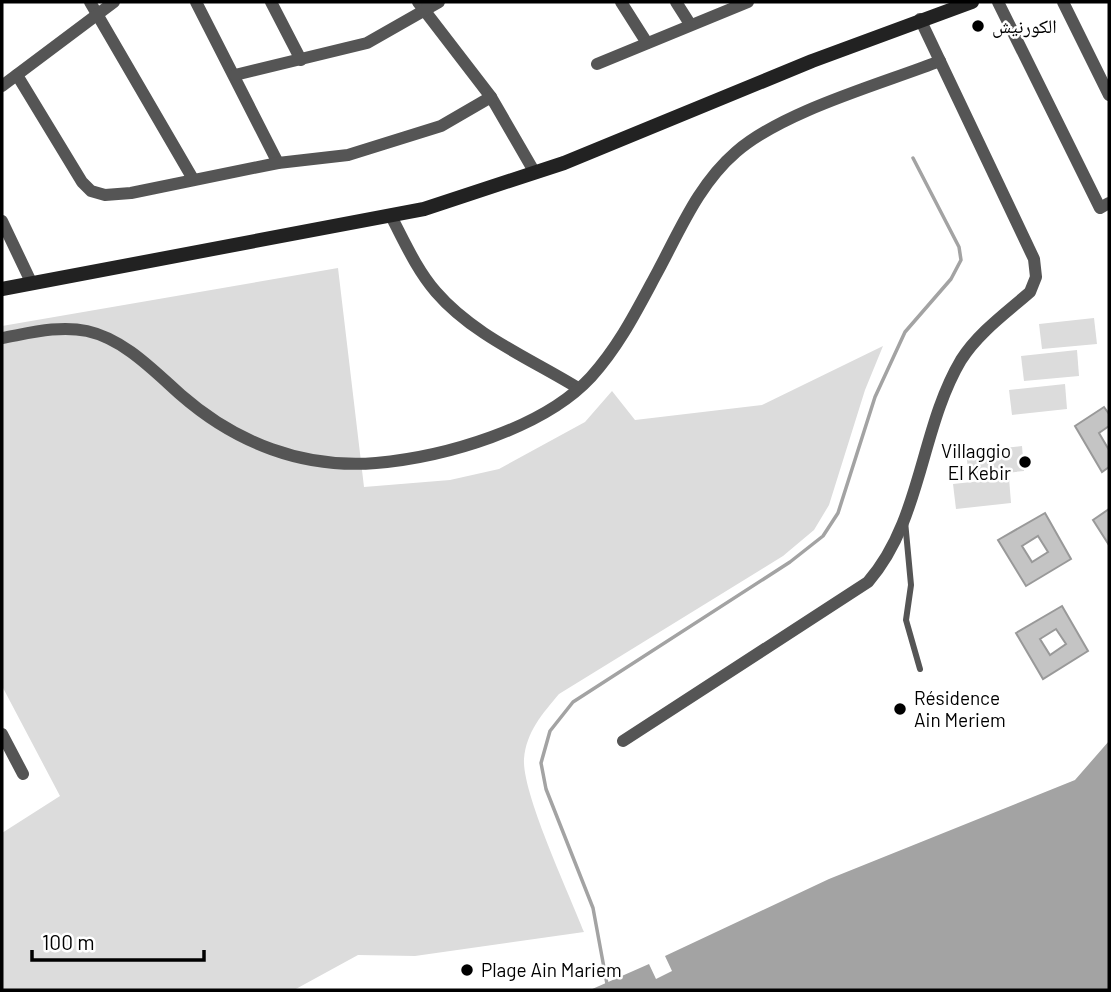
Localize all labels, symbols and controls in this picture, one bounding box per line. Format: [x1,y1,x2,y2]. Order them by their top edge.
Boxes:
place label: الكورنيش [992,14,1057,38]
marker: الكورنيش [970,18,986,34]
place label: Villaggio El Kebir [941,439,1011,484]
marker: Villaggio El Kebir [1017,454,1033,470]
place label: Résidence Ain Meriem [914,686,1006,731]
marker: Résidence Ain Meriem [892,701,908,717]
scale bar [32,918,203,962]
text: 100 m [42,929,95,954]
place label: Plage Ain Mariem [481,958,622,981]
marker: Plage Ain Mariem [459,962,475,978]

